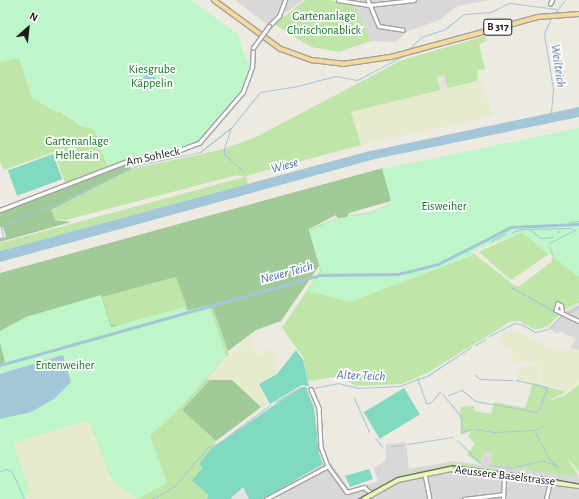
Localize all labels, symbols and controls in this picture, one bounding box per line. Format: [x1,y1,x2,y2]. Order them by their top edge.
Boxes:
north arrow [8,8,48,48]
text: N [28,10,40,24]
park label: Gartenanlage Chrischonablick [287,10,361,38]
road number: B 317 [483,18,513,36]
water label: Weilteich [546,43,568,89]
park label: Kiesgrube Käppelin [129,63,175,91]
park label: Gartenanlage Hellerain [45,135,109,163]
street label: Am Sohleck [125,144,181,170]
water label: Wiese [270,156,300,178]
park label: Eisweiher [421,200,467,214]
water label: Neuer Teich [259,260,315,288]
park label: Entenweiher [35,359,95,373]
water label: Alter Teich [336,368,386,386]
street label: Aeussere Baselstrasse [454,463,556,489]

